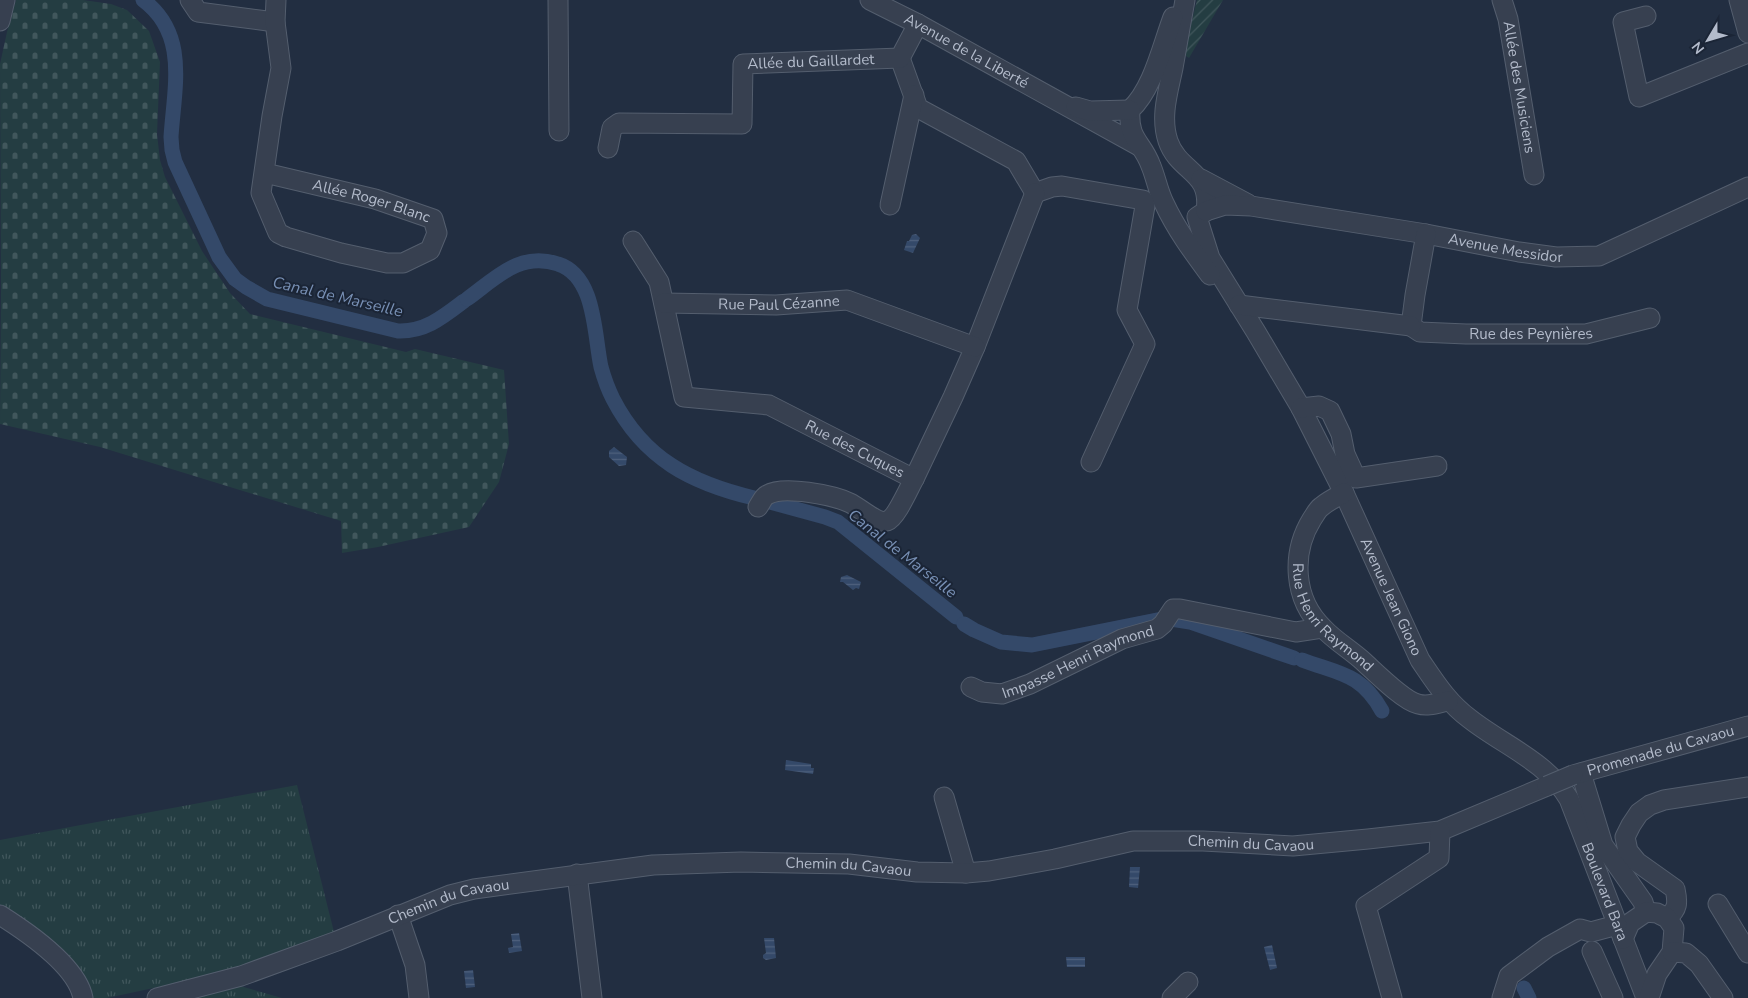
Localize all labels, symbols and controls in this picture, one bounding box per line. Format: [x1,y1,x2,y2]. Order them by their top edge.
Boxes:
street label: Avenue de la Liberté [901,9,1032,93]
north arrow [1683,15,1733,65]
street label: Allée des Musiciens [1499,20,1540,155]
text: N [1687,38,1709,58]
street label: Allée du Gaillardet [747,49,876,74]
street label: Allée Roger Blanc [310,175,433,227]
street label: Avenue Messidor [1446,229,1564,267]
water label: Canal de Marseille [271,271,406,323]
street label: Rue Paul Cézanne [718,291,840,315]
street label: Rue des Peynières [1469,323,1595,344]
street label: Rue des Cuques [802,415,908,482]
water label: Canal de Marseille [843,504,962,604]
street label: Avenue Jean Giono [1356,534,1427,659]
street label: Rue Henri Raymond [1288,563,1378,676]
street label: Impasse Henri Raymond [999,620,1156,703]
street label: Promenade du Cavaou [1585,720,1736,781]
street label: Chemin du Cavaou [1188,831,1315,856]
street label: Boulevard Bara [1577,840,1633,944]
street label: Chemin du Cavaou [785,853,913,881]
street label: Chemin du Cavaou [385,874,510,929]

